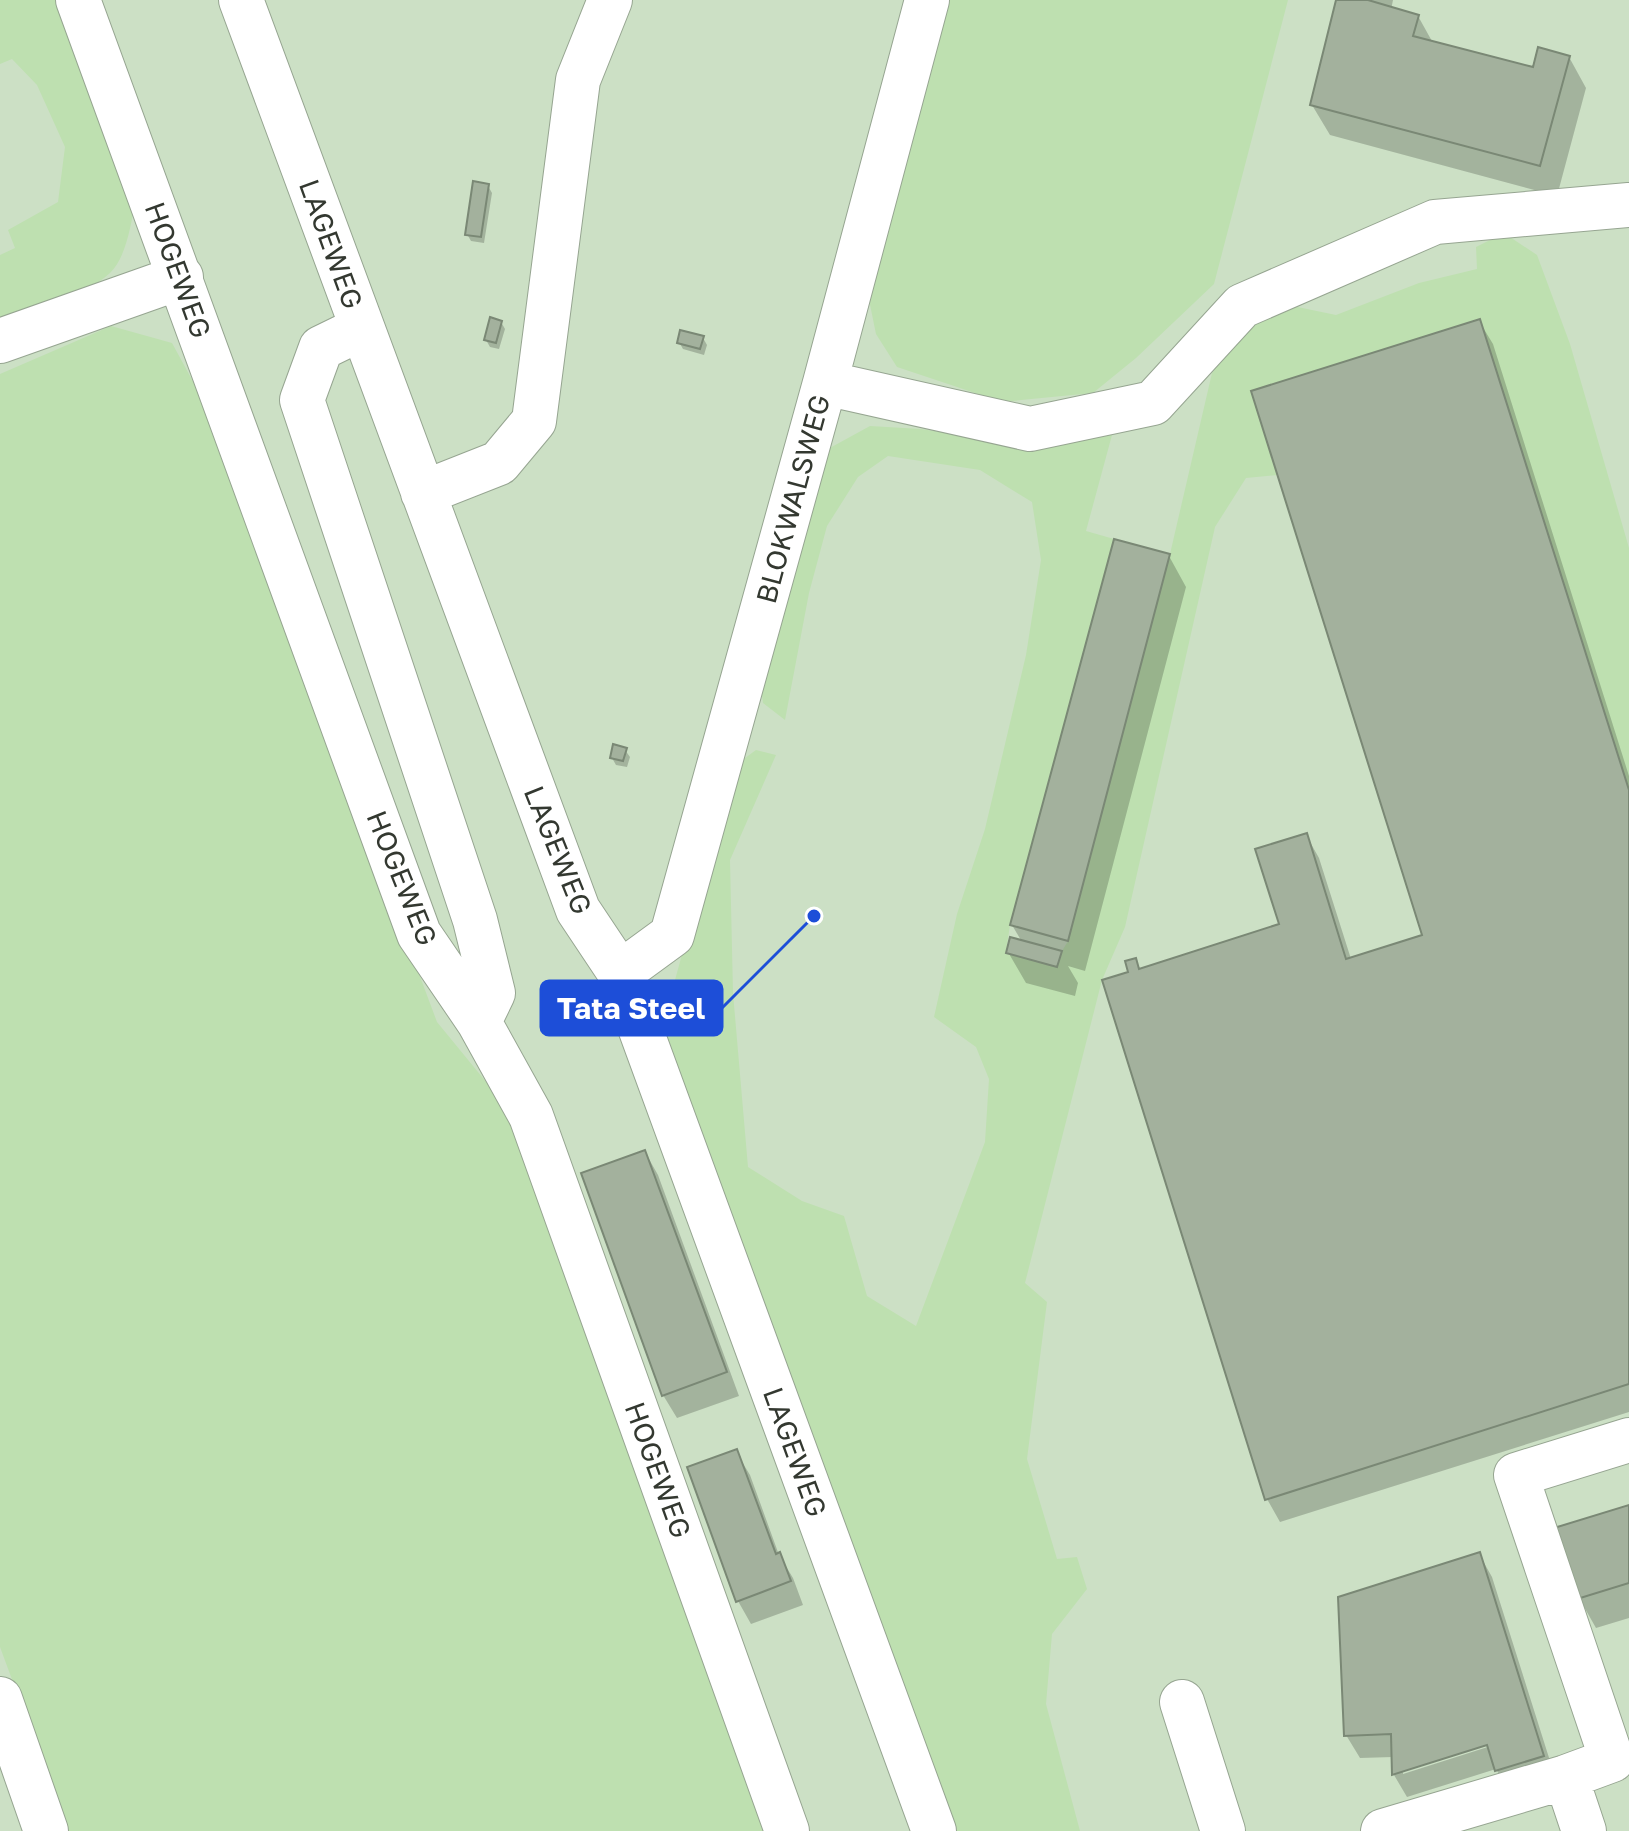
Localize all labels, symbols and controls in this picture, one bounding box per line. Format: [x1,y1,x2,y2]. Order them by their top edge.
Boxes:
street label: LAGEWEG [293,175,370,313]
street label: HOGEWEG [139,197,218,342]
street label: BLOKWALSWEG [749,391,836,607]
street label: LAGEWEG [518,781,599,919]
street label: HOGEWEG [360,806,444,950]
callout: Tata Steel [541,981,722,1035]
text: Tata Steel [557,990,705,1026]
street label: LAGEWEG [757,1383,834,1521]
street label: HOGEWEG [619,1397,698,1542]

